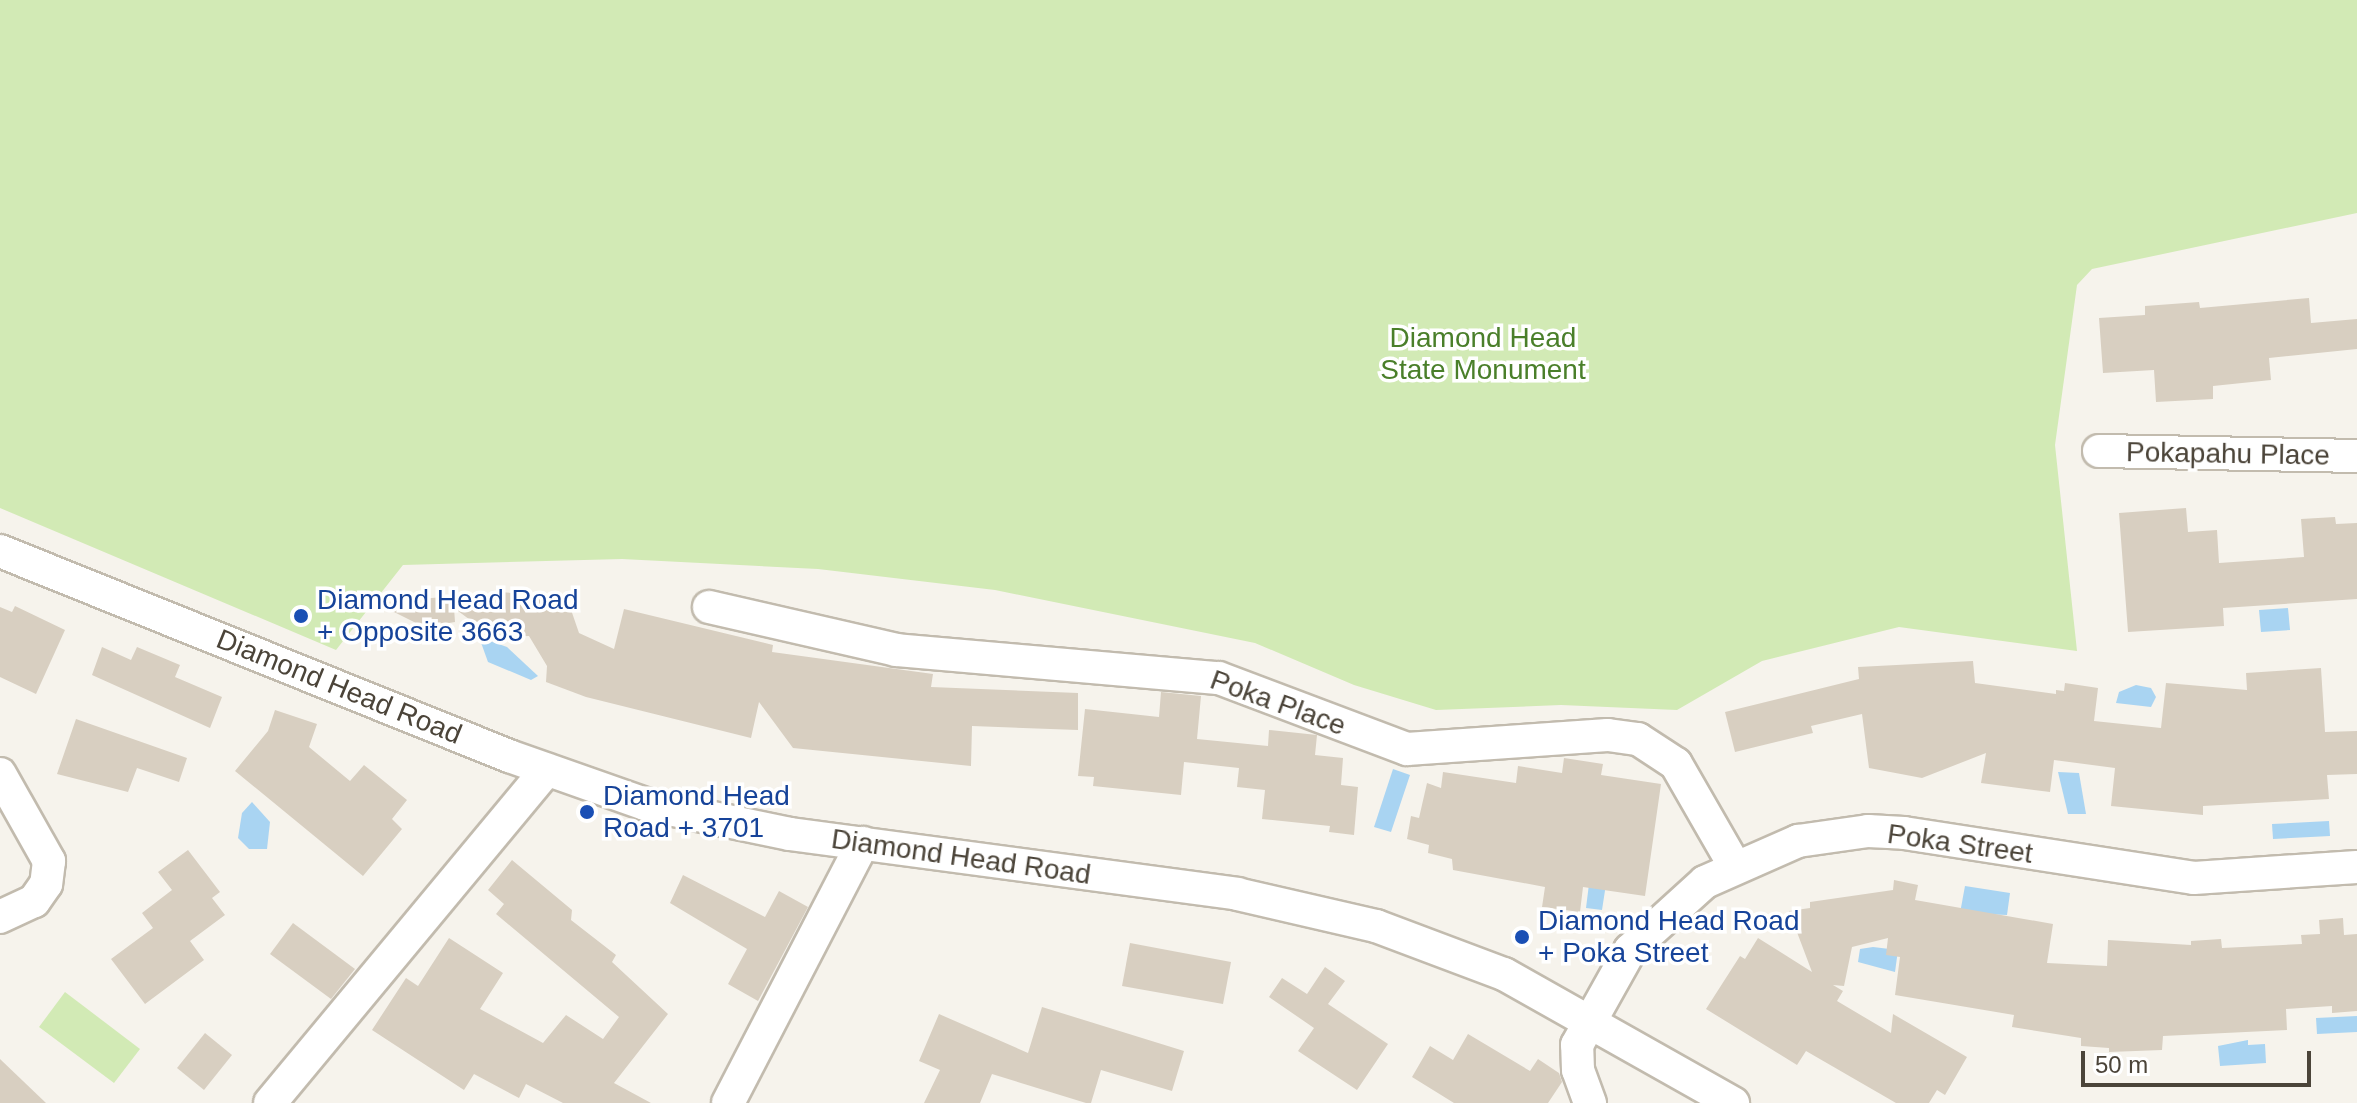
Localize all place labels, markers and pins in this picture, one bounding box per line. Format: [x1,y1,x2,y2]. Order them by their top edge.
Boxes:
place label: Diamond Head Road + Opposite 3663 [317,583,578,649]
marker: Diamond Head Road + Opposite 3663 [292,607,310,625]
place label: Diamond Head Road + 3701 [603,779,790,845]
marker: Diamond Head Road + 3701 [578,803,596,821]
place label: Diamond Head Road + Poka Street [1538,904,1799,970]
marker: Diamond Head Road + Poka Street [1513,928,1531,946]

